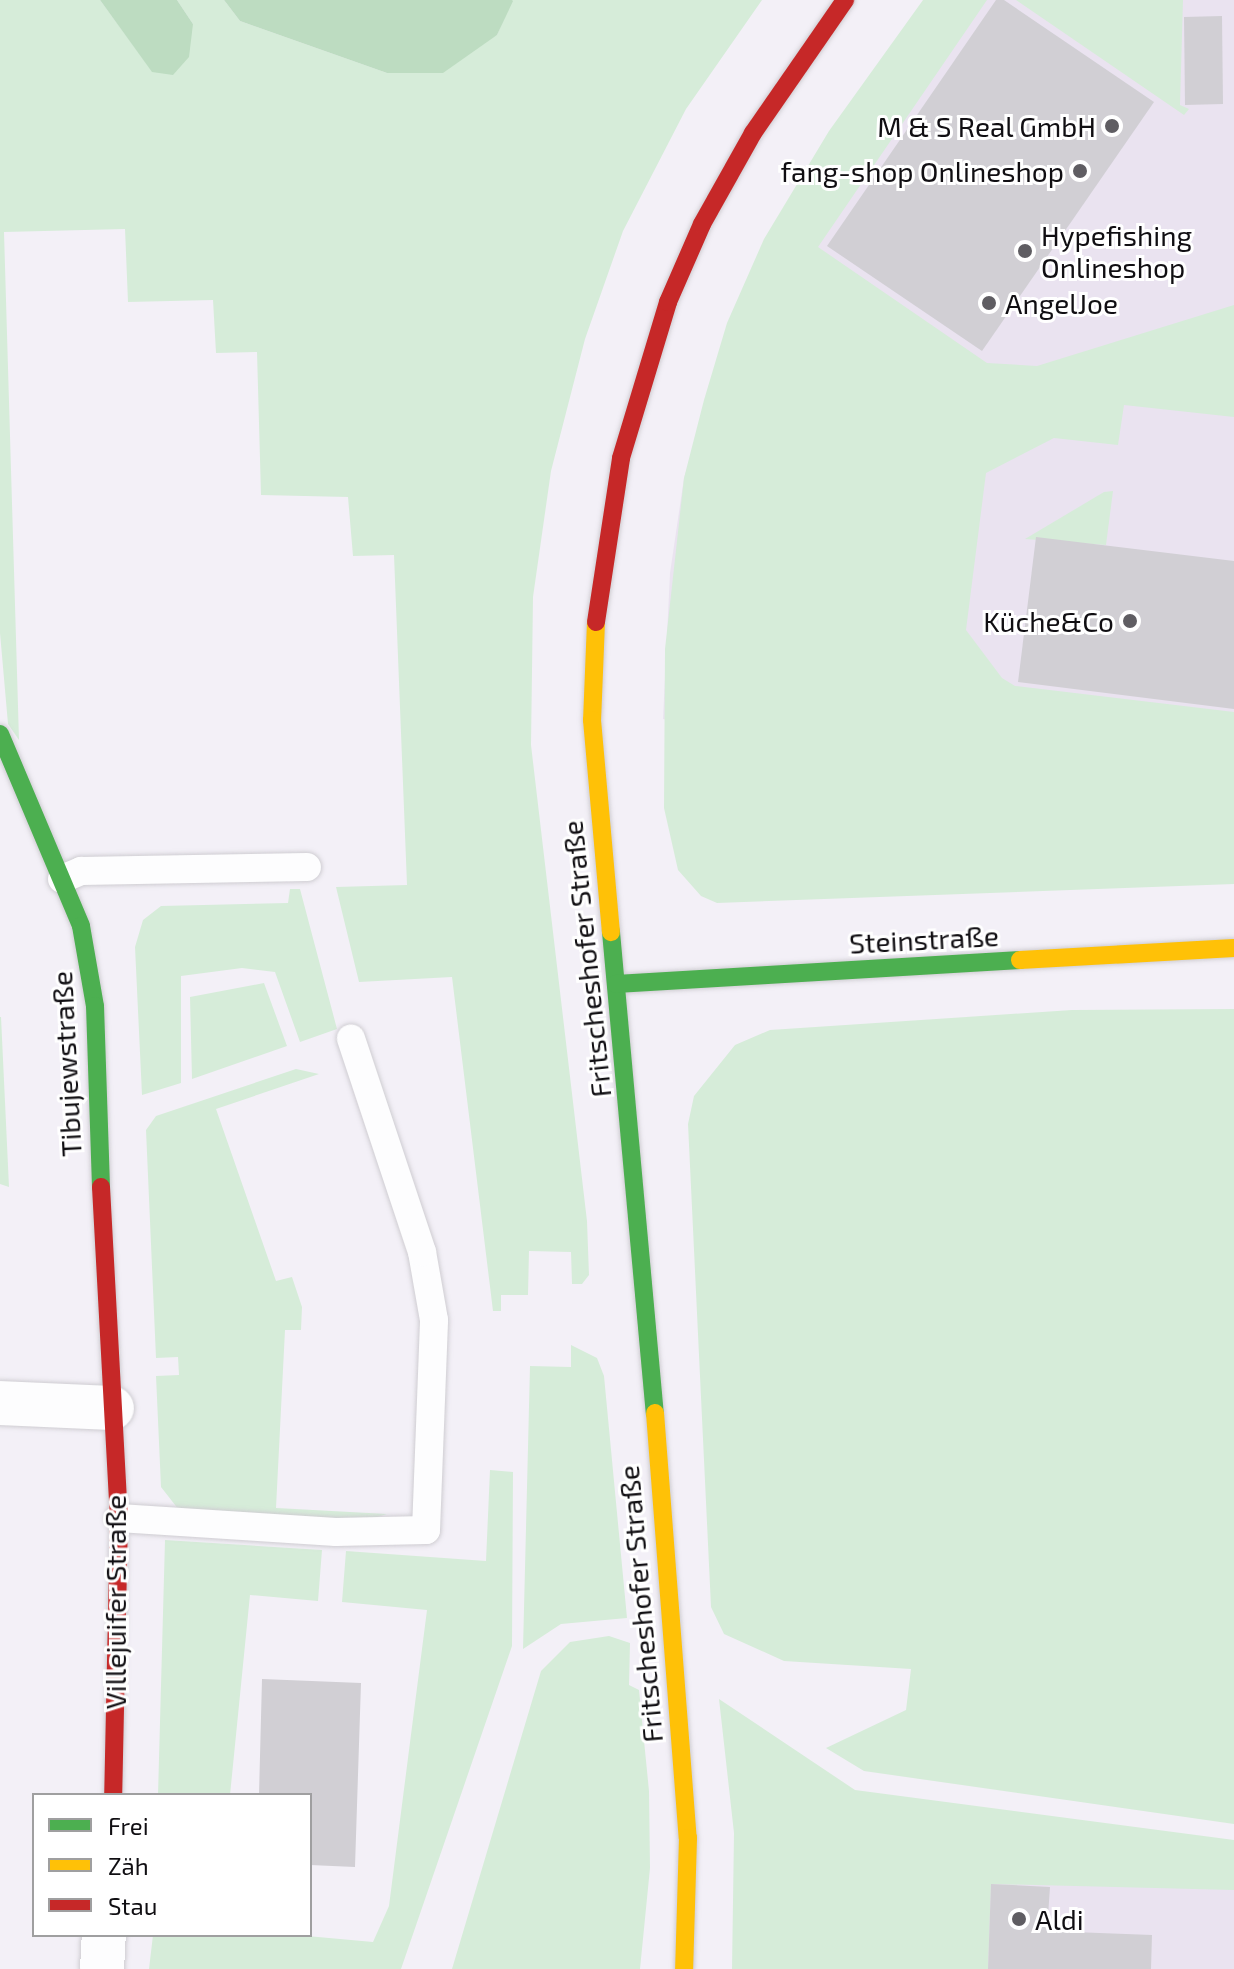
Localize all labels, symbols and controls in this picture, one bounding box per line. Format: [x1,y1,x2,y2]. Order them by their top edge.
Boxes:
place label: M & S Real GmbH [876,109,1096,143]
marker: M & S Real GmbH [1103,117,1121,135]
place label: fang-shop Onlineshop [780,154,1064,188]
marker: fang-shop Onlineshop [1071,162,1089,180]
place label: Hypefishing Onlineshop [1041,218,1192,284]
marker: Hypefishing Onlineshop [1016,242,1034,260]
place label: AngelJoe [1005,286,1118,320]
marker: AngelJoe [980,294,998,312]
place label: Küche&Co [983,604,1114,638]
marker: Küche&Co [1121,612,1139,630]
street label: Fritscheshofer Straße [555,819,617,1099]
street label: Steinstraße [848,918,1000,960]
street label: Tibujewstraße [44,970,88,1158]
street label: Fritscheshofer Straße [611,1464,669,1744]
street label: Villejuifer Straße [98,1494,132,1710]
legend [32,1793,312,1937]
text: Frei [108,1811,149,1840]
text: Zäh [108,1851,149,1880]
text: Stau [108,1891,157,1920]
place label: Aldi [1035,1902,1084,1936]
marker: Aldi [1010,1910,1028,1928]

